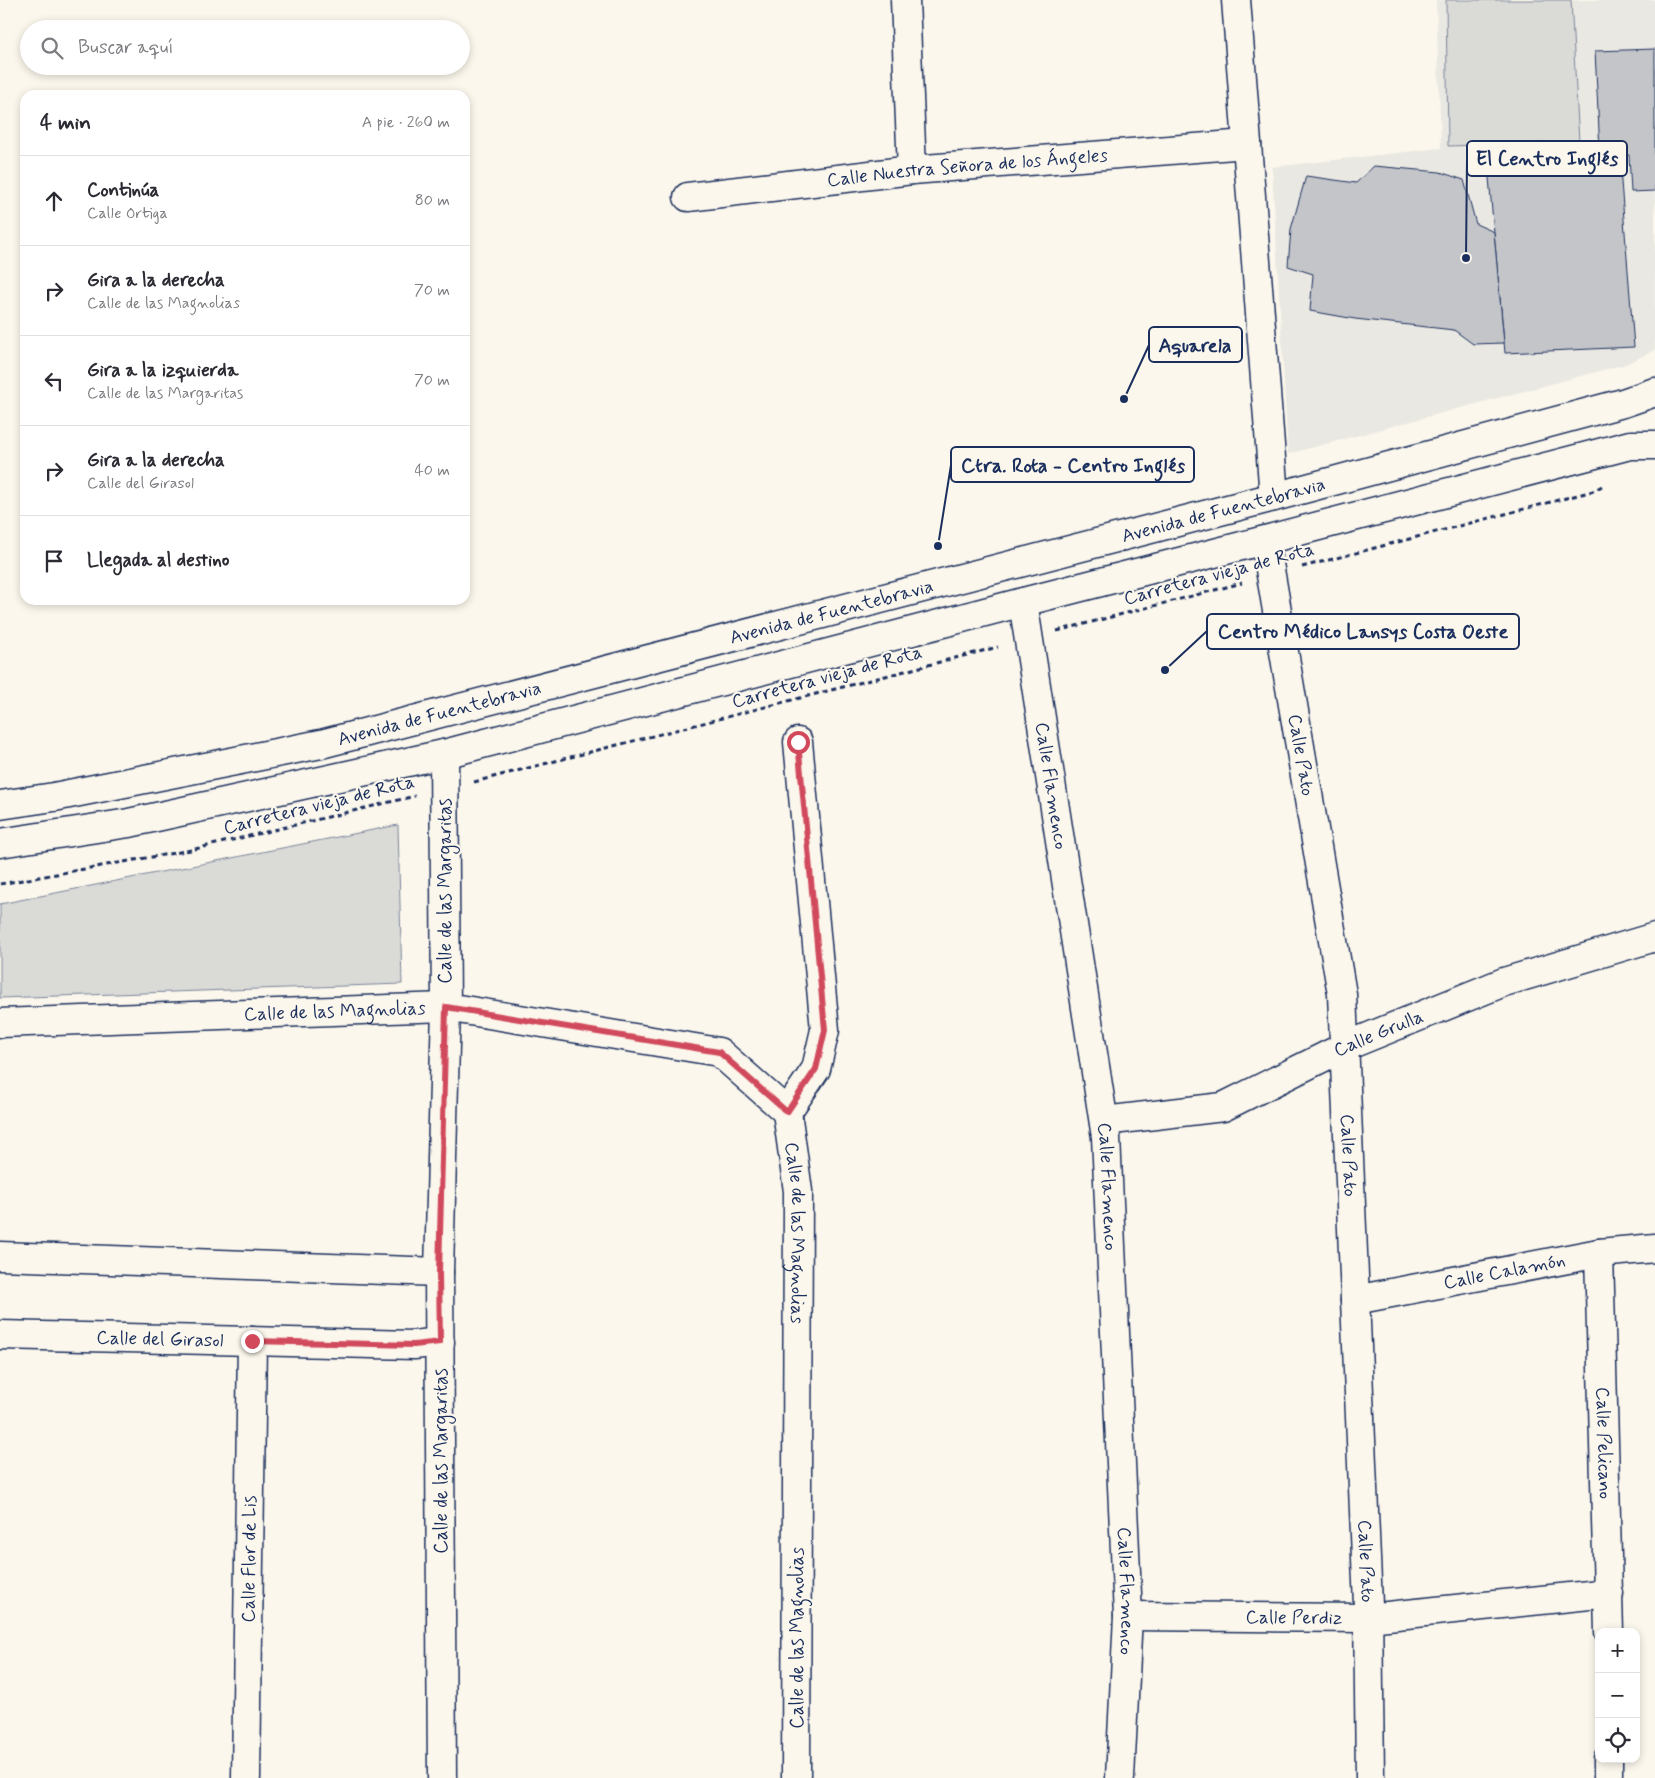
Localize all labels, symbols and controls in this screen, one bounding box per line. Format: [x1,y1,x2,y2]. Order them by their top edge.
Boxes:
search box [20,20,470,75]
icon: search [38,34,66,62]
text: Buscar aquí [78,35,173,60]
text: 4 min [40,109,91,137]
text: A pie · 260 m [362,112,450,133]
callout: El Centro Inglés [1467,141,1627,176]
street label: Calle Nuestra Señora de los Ángeles [826,142,1109,193]
text: El Centro Inglés [1476,146,1619,175]
text: Continúa [87,178,159,203]
icon: ahead [40,187,68,215]
text: 80 m [415,190,450,211]
text: Calle Ortiga [87,203,168,224]
text: Gira a la derecha [87,268,225,293]
icon: right [40,277,68,305]
text: 70 m [414,280,450,301]
text: Calle de las Magnolias [87,293,240,314]
callout: Aquarela [1149,327,1242,362]
text: Aquarela [1159,333,1232,360]
text: Gira a la izquierda [87,358,238,383]
icon: left [40,367,68,395]
text: 70 m [414,370,450,391]
text: Calle de las Margaritas [87,383,243,404]
callout: Ctra. Rota - Centro Inglés [951,447,1194,482]
text: Gira a la derecha [87,448,225,473]
text: Ctra. Rota - Centro Inglés [961,453,1185,482]
icon: right [40,457,68,485]
text: 40 m [414,460,450,481]
street label: Avenida de Fuentebravia [1119,471,1328,548]
text: Calle del Girasol [87,473,194,494]
street label: Carretera vieja de Rota [1121,537,1317,611]
icon: arrive [40,547,68,575]
text: Llegada al destino [87,548,229,573]
street label: Avenida de Fuentebravia [727,573,936,650]
callout: Centro Médico Lansys Costa Oeste [1207,614,1519,649]
text: Centro Médico Lansys Costa Oeste [1218,619,1508,646]
street label: Carretera vieja de Rota [729,640,925,714]
street label: Avenida de Fuentebravia [335,675,544,752]
street label: Calle Pato [1282,712,1321,798]
street label: Calle Flamenco [1029,721,1074,851]
route start [787,731,810,754]
street label: Carretera vieja de Rota [221,769,417,841]
street label: Calle de las Margaritas [433,798,460,984]
street label: Calle de las Magnolias [243,995,427,1027]
street label: Calle Grulla [1329,1004,1427,1063]
street label: Calle Pato [1335,1114,1363,1197]
street label: Calle Flamenco [1091,1121,1124,1251]
street label: Calle de las Magnolias [779,1140,811,1324]
street label: Calle Calamón [1441,1247,1567,1295]
street label: Calle del Girasol [96,1325,224,1353]
route end [241,1330,264,1353]
street label: Calle de las Margaritas [429,1368,456,1554]
street label: Calle Pelicano [1590,1387,1618,1499]
street label: Calle Flor de Lis [236,1495,262,1623]
street label: Calle Pato [1352,1519,1380,1603]
street label: Calle Flamenco [1111,1527,1141,1656]
street label: Calle de las Magnolias [785,1547,813,1729]
street label: Calle Perdiz [1246,1604,1342,1630]
map controls [1595,1628,1640,1763]
button: + [1595,1628,1640,1673]
button: − [1595,1673,1640,1718]
button: locate [1595,1718,1640,1763]

